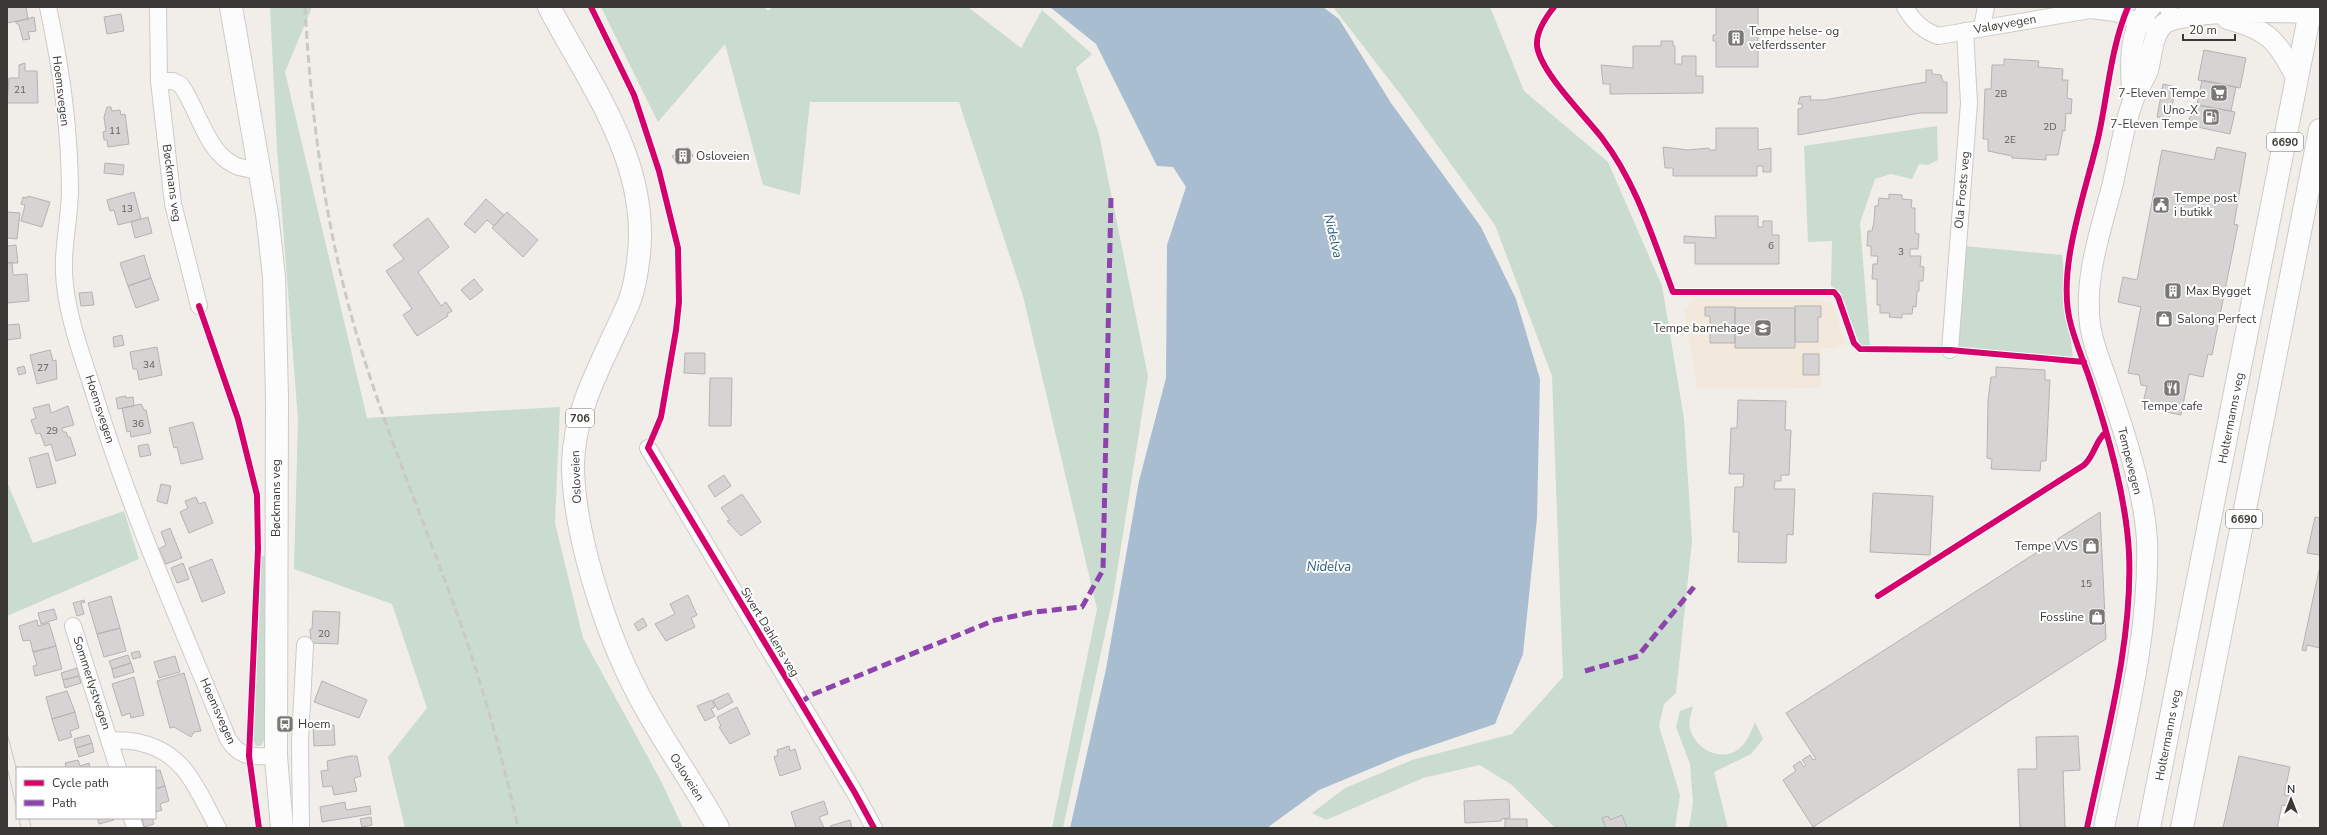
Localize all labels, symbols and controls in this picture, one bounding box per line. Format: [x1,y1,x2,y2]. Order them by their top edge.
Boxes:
street label: Valøyvegen [1972,11,2037,38]
scale bar [2183,16,2235,42]
text: 20 m [2189,22,2217,38]
place label: Tempe helse- og velferdssenter [1749,23,1839,53]
building icon: Tempe helse- og velferdssenter [1726,28,1746,48]
street label: Hoemsvegen [49,55,73,127]
house number: 21 [14,83,26,97]
supermarket icon: 7-Eleven Tempe [2209,83,2229,103]
place label: 7-Eleven Tempe [2118,85,2206,101]
house number: 2B [1995,87,2008,101]
place label: Uno-X 7-Eleven Tempe [2110,102,2198,132]
fuel station icon: Uno-X 7-Eleven Tempe [2201,107,2221,127]
house number: 2D [2043,120,2057,134]
house number: 11 [109,124,121,138]
house number: 2E [2004,133,2016,147]
road number: 6690 [2267,133,2303,151]
street label: Bøckmans veg [159,143,185,223]
building icon: Osloveien [673,146,693,166]
place label: Osloveien [696,148,750,164]
street label: Ola Frosts veg [1951,151,1973,229]
place label: Tempe post i butikk [2174,190,2238,220]
public building icon: Tempe post i butikk [2151,195,2171,215]
house number: 13 [121,202,133,216]
water label: Nidelva [1319,213,1347,260]
house number: 6 [1768,239,1774,253]
house number: 3 [1898,245,1904,259]
building icon: Max Bygget [2163,281,2183,301]
place label: Max Bygget [2186,283,2252,299]
shop icon: Salong Perfect [2154,309,2174,329]
place label: Salong Perfect [2177,311,2257,327]
school or university icon: Tempe barnehage [1753,318,1773,338]
place label: Tempe barnehage [1653,320,1750,336]
house number: 34 [143,358,155,372]
house number: 27 [37,361,49,375]
street label: Holtermanns veg [2214,371,2248,465]
street label: Hoemsvegen [81,373,119,445]
restaurant icon: Tempe cafe [2162,378,2182,398]
place label: Tempe cafe [2141,398,2203,414]
road number: 706 [566,409,594,427]
house number: 36 [132,417,144,431]
house number: 29 [46,424,58,438]
street label: Tempevegen [2114,426,2146,496]
street label: Osloveien [567,450,585,504]
street label: Bøckmans veg [268,459,284,537]
road number: 6690 [2226,510,2262,528]
shop icon: Tempe VVS [2081,536,2101,556]
place label: Tempe VVS [2015,538,2078,554]
water label: Nidelva [1307,558,1351,576]
house number: 15 [2080,577,2092,591]
street label: Sivert Dahlens veg [737,584,803,680]
shop icon: Fossline [2087,607,2107,627]
place label: Fossline [2040,609,2084,625]
house number: 20 [318,627,330,641]
street label: Sommerlystvegen [69,634,115,732]
street label: Hoemsvegen [196,675,240,747]
street label: Holtermanns veg [2151,688,2185,782]
bus stop icon: Hoem [275,714,295,734]
place label: Hoem [298,716,330,732]
street label: Osloveien [666,750,708,804]
legend [16,767,156,819]
text: Cycle path [52,775,109,791]
north arrow [2271,779,2311,819]
text: N [2287,782,2295,797]
text: Path [52,795,77,811]

